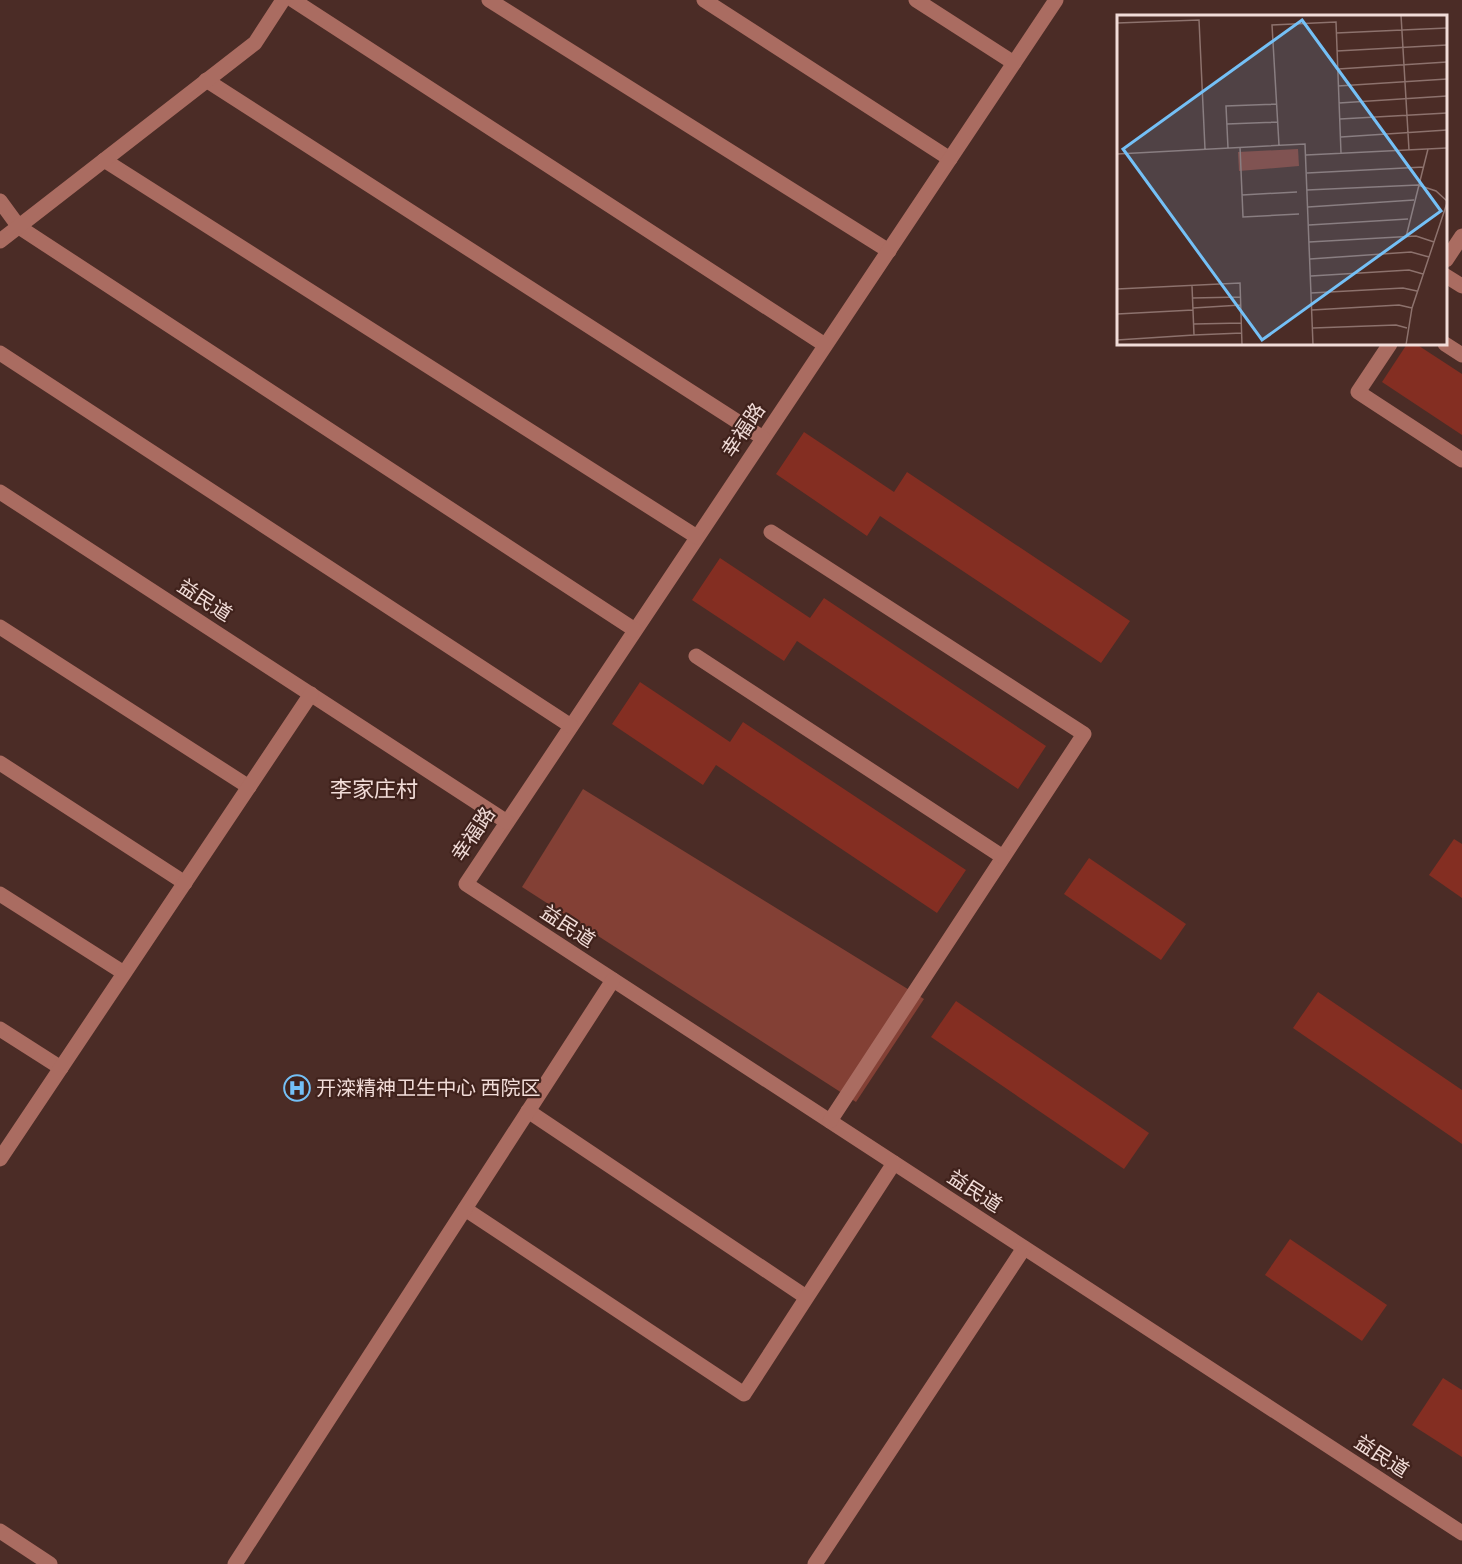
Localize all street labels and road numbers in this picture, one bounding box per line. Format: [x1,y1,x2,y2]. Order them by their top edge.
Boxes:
street label: 幸福路 [716,398,770,462]
street label: 益民道 [173,574,237,626]
street label: 幸福路 [446,802,500,866]
street label: 益民道 [536,900,600,952]
street label: 益民道 [943,1165,1007,1217]
street label: 益民道 [1350,1430,1414,1482]

